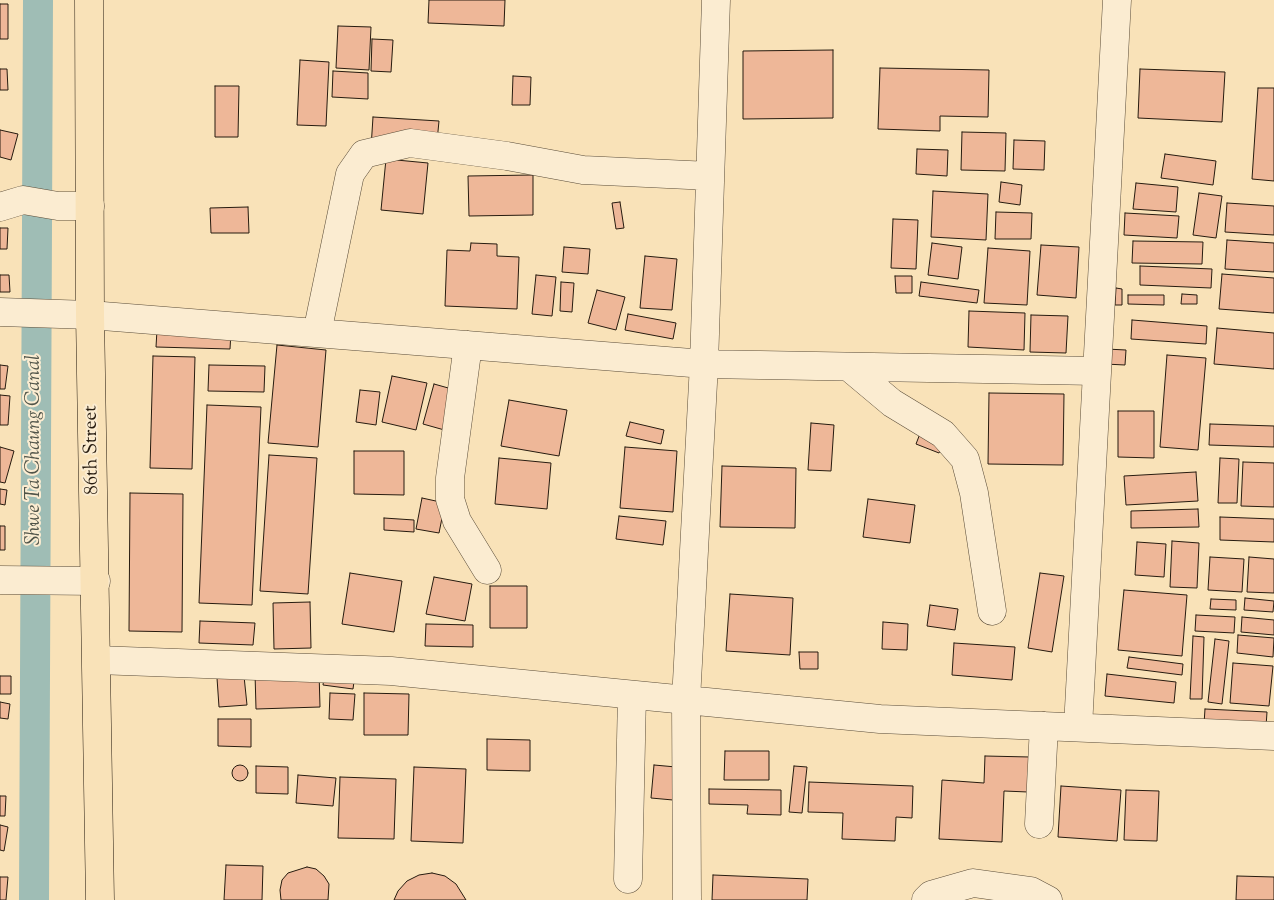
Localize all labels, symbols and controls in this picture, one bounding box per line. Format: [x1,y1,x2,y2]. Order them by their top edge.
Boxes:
water label: Shwe Ta Chaung Canal [24,355,48,545]
street label: 86th Street [81,405,105,495]

